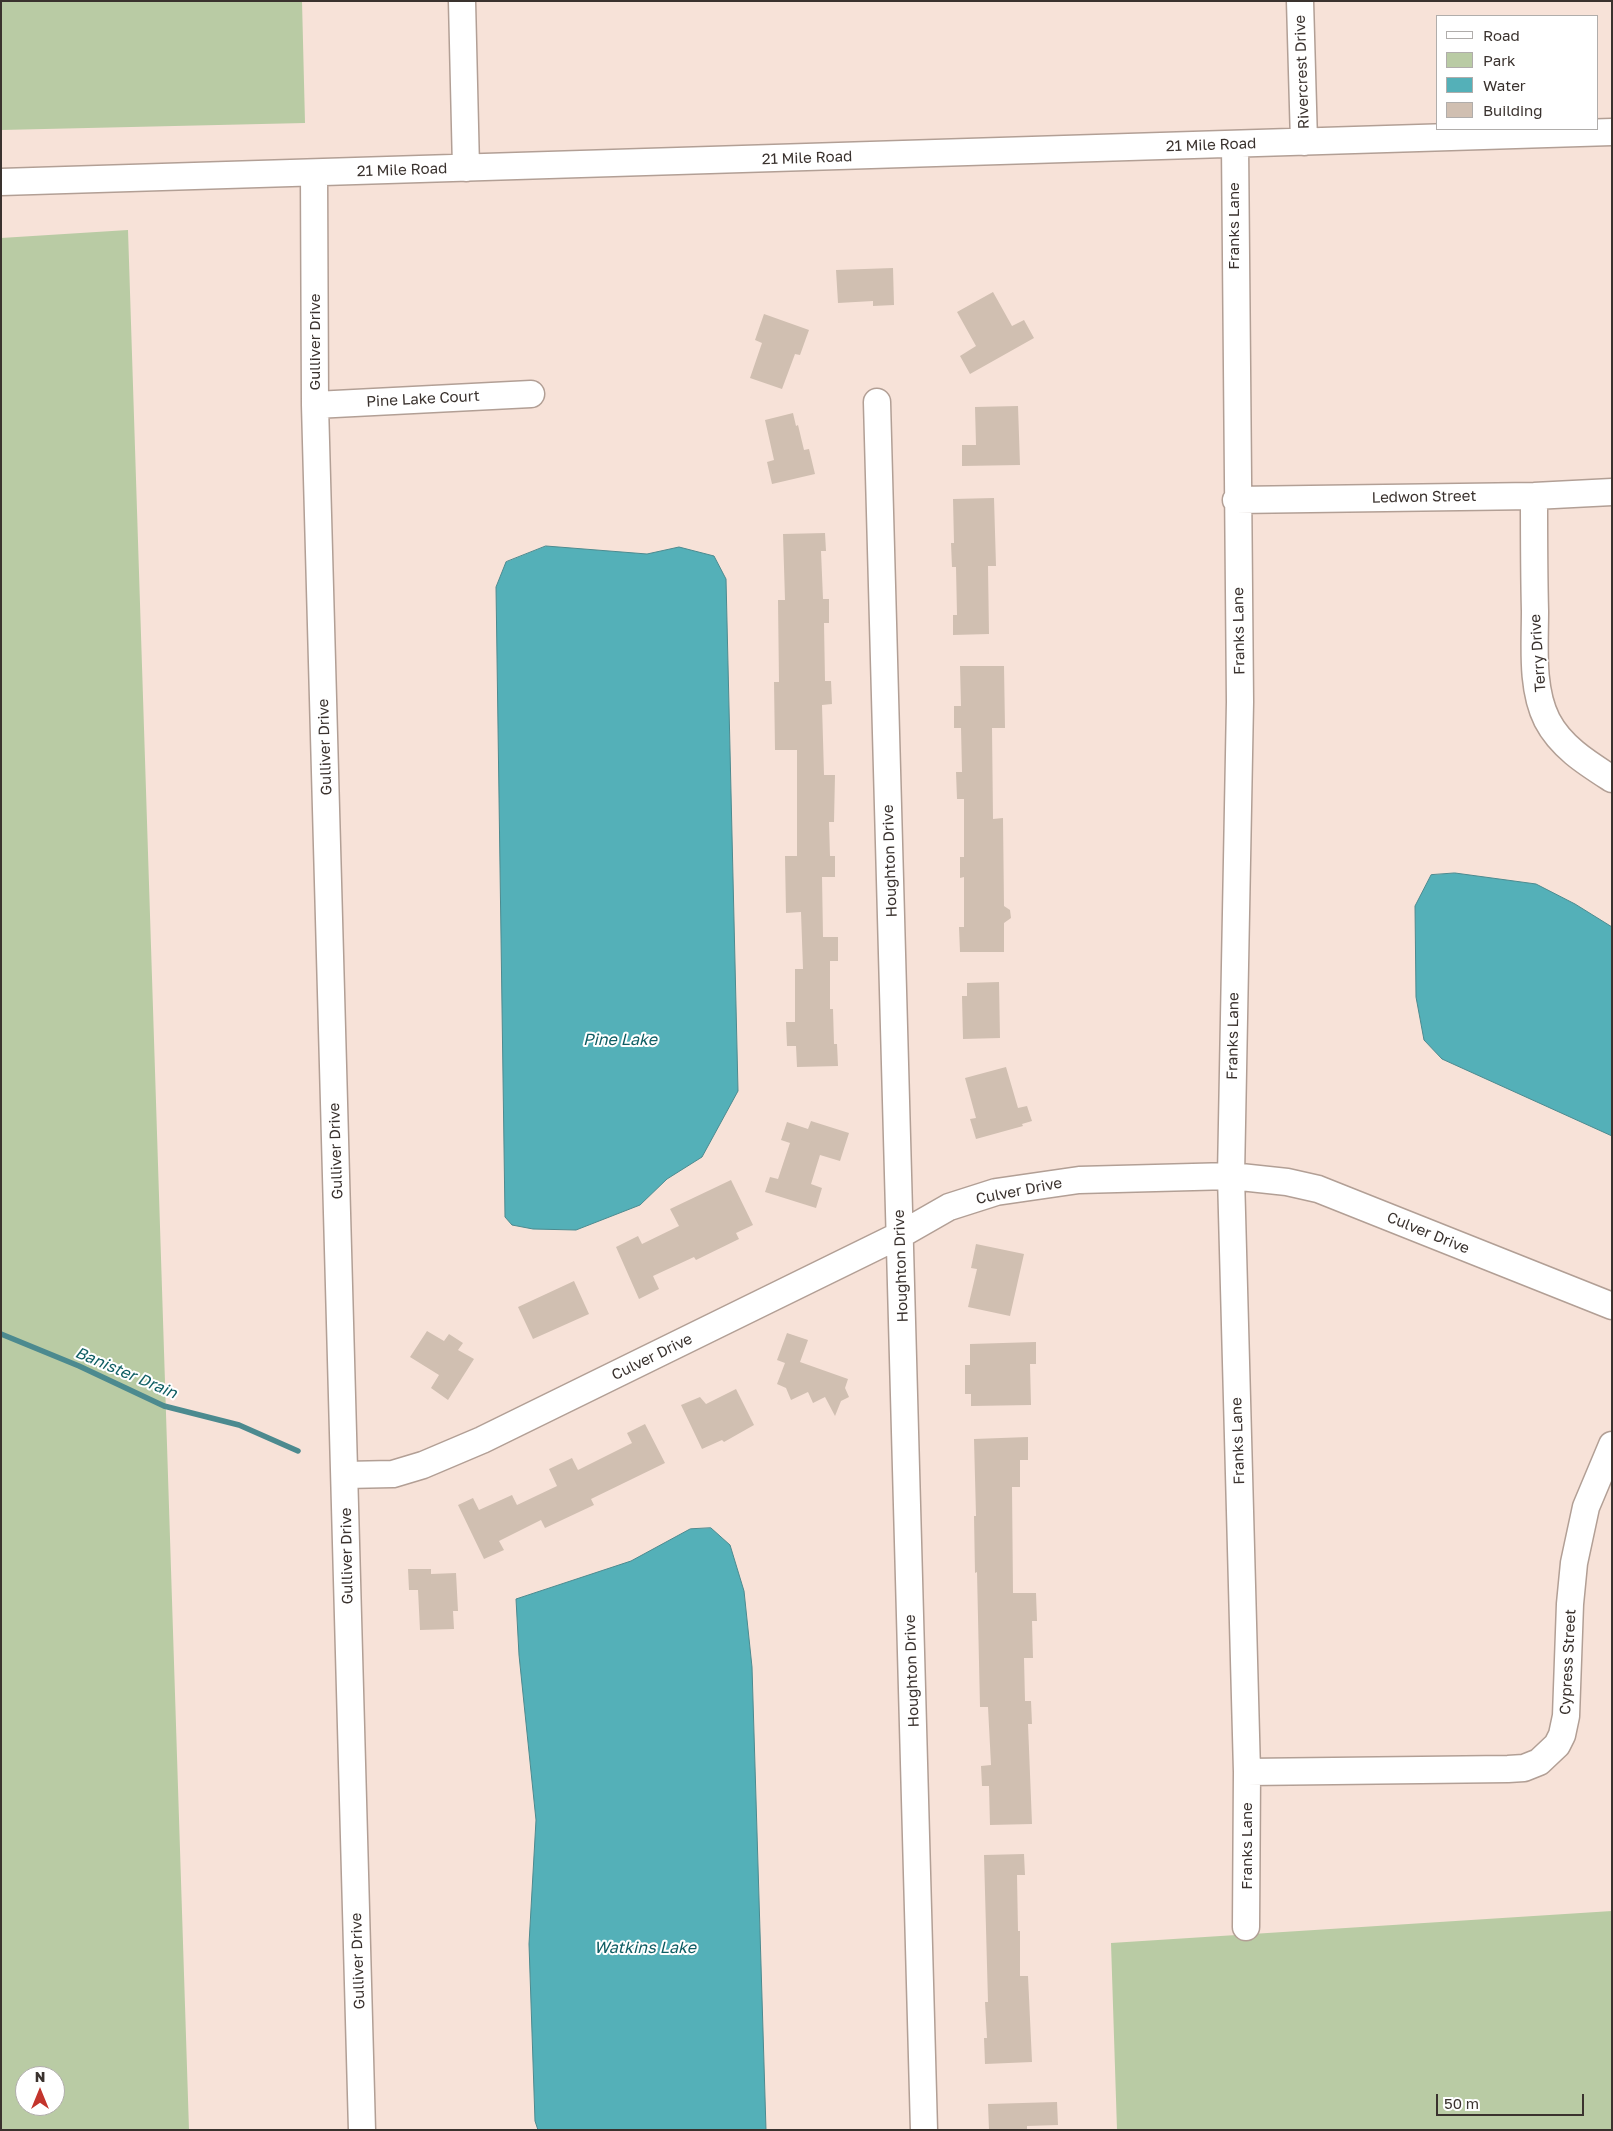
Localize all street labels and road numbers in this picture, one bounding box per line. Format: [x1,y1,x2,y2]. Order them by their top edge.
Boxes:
street label: Rivercrest Drive [1291,15,1313,129]
street label: 21 Mile Road [1165,134,1257,156]
street label: 21 Mile Road [761,147,853,169]
street label: 21 Mile Road [356,159,448,181]
street label: Franks Lane [1225,182,1243,270]
street label: Gulliver Drive [306,294,324,390]
street label: Pine Lake Court [366,387,480,411]
street label: Ledwon Street [1372,487,1476,507]
street label: Franks Lane [1229,587,1249,675]
street label: Terry Drive [1526,613,1550,693]
street label: Gulliver Drive [314,698,336,796]
street label: Houghton Drive [879,804,901,918]
street label: Franks Lane [1223,992,1243,1080]
street label: Gulliver Drive [325,1102,347,1200]
street label: Culver Drive [974,1174,1064,1208]
street label: Culver Drive [1384,1208,1472,1258]
street label: Houghton Drive [890,1209,912,1323]
street label: Culver Drive [609,1330,695,1384]
street label: Franks Lane [1227,1397,1249,1485]
street label: Gulliver Drive [337,1507,357,1605]
street label: Cypress Street [1556,1608,1580,1716]
street label: Houghton Drive [901,1614,923,1728]
street label: Franks Lane [1238,1802,1256,1890]
street label: Gulliver Drive [347,1912,369,2010]

